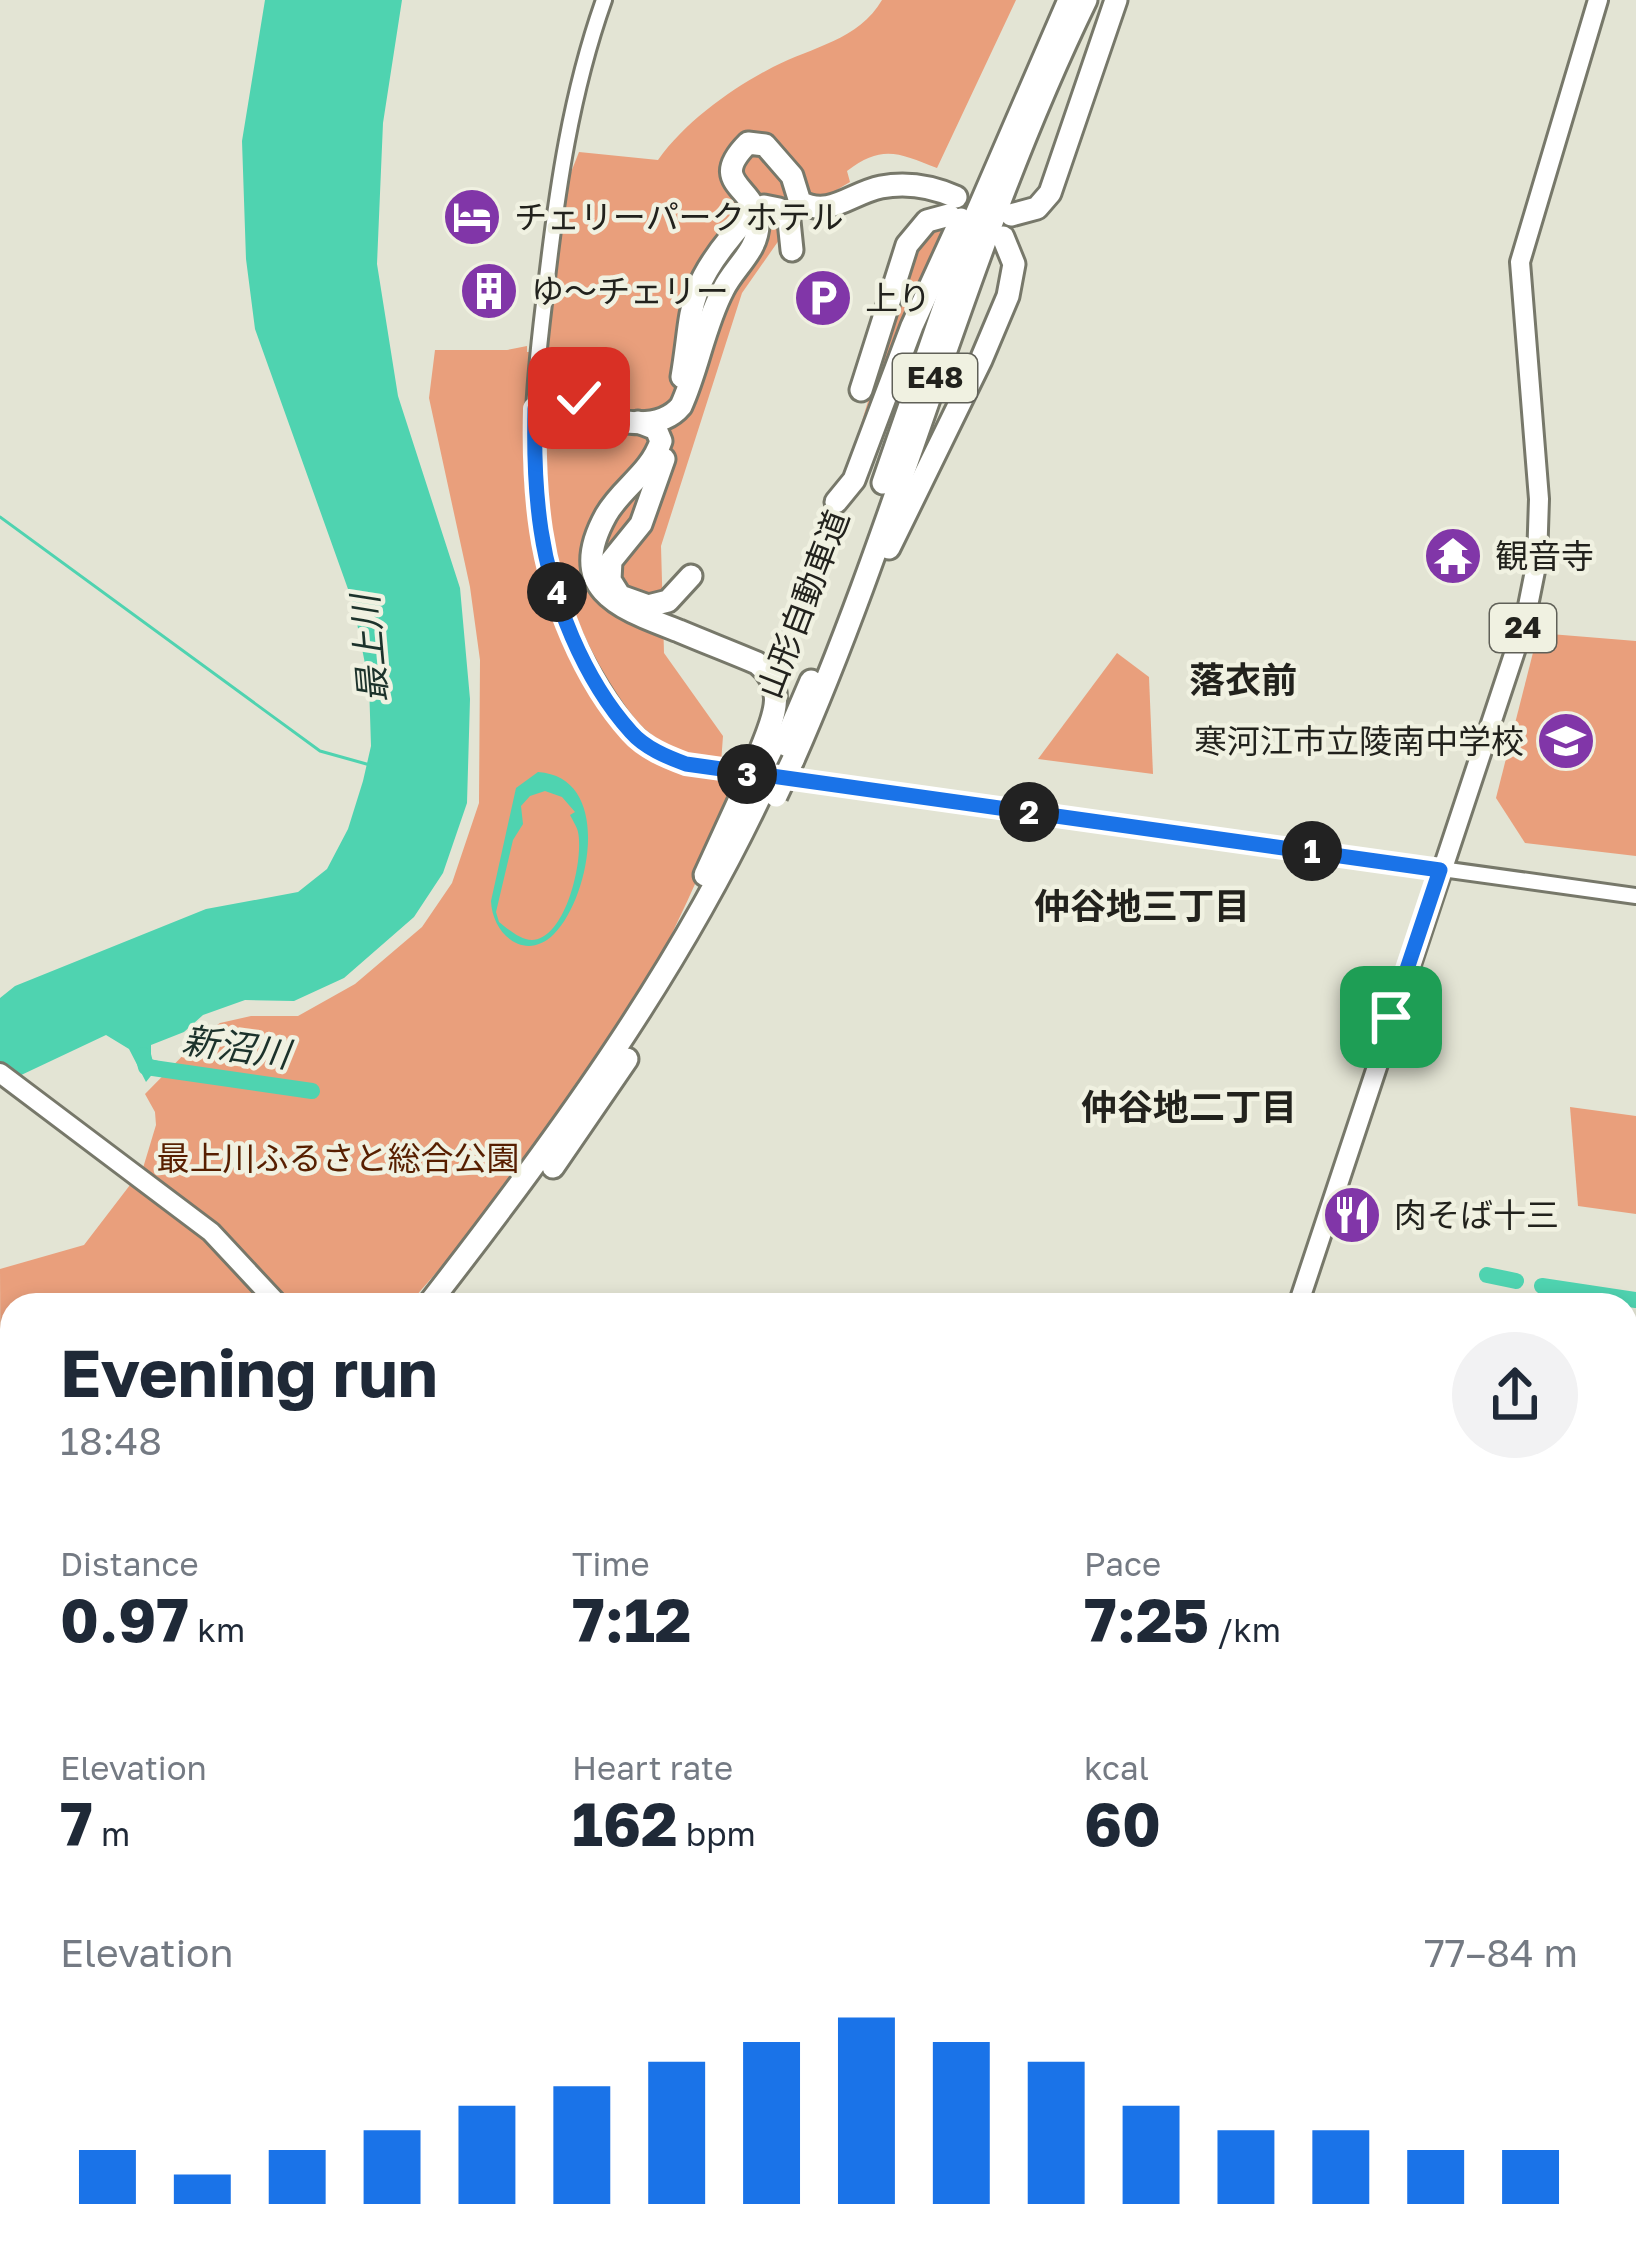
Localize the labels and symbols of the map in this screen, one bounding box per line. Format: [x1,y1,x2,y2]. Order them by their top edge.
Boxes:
hotel icon: チェリーパークホテル [441,186,503,248]
place label: チェリーパークホテル [514,197,844,236]
building icon: ゆ～チェリー [458,260,520,322]
parking icon: 上り [792,267,854,329]
place label: ゆ～チェリー [531,271,729,310]
place label: 上り [865,278,931,317]
pin [528,347,630,449]
road number: E48 [893,354,977,402]
street label: 山形自動車道 [749,504,856,703]
temple icon: 観音寺 [1422,525,1484,587]
place label: 観音寺 [1495,536,1594,575]
pin: 4 [527,562,587,622]
water label: 最上川 [342,589,395,705]
road number: 24 [1490,604,1556,652]
district label: 落衣前 [1189,658,1297,701]
school or university icon: 寒河江市立陵南中学校 [1535,710,1597,772]
place label: 寒河江市立陵南中学校 [1194,721,1524,760]
pin: 3 [717,744,777,804]
pin: 2 [999,782,1059,842]
pin: 1 [1282,821,1342,881]
district label: 仲谷地三丁目 [1034,884,1250,927]
pin [1340,966,1442,1068]
water label: 新沼川 [180,1018,296,1076]
district label: 仲谷地二丁目 [1081,1085,1297,1128]
park label: 最上川ふるさと総合公園 [157,1138,520,1177]
restaurant icon: 肉そば十三 [1321,1184,1383,1246]
place label: 肉そば十三 [1394,1195,1559,1234]

